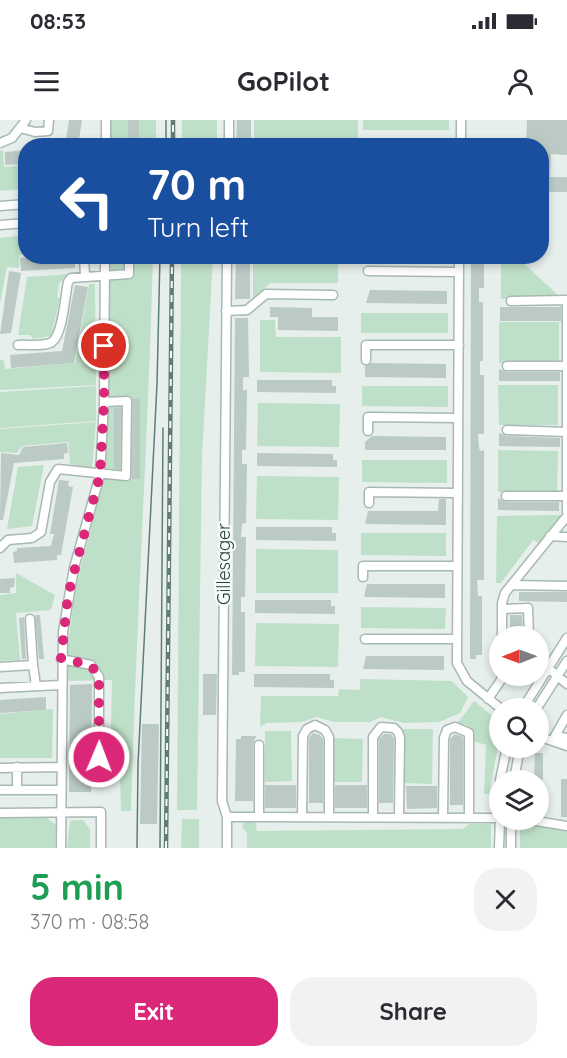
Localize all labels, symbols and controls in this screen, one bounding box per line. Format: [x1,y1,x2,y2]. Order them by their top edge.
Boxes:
text: 08:53 [30,7,86,35]
text: GoPilot [237,64,330,98]
icon: menu [30,65,63,98]
icon: person [504,65,537,98]
text: 70 m [147,158,246,211]
icon: left [48,162,126,240]
text: Turn left [147,210,249,244]
pin [78,320,129,371]
icon: arrive [87,329,120,362]
street label: Gillesager [212,523,235,605]
north arrow [489,626,549,686]
map controls [489,626,549,830]
button: search [489,698,549,758]
position arrow [67,725,131,789]
button: layers [489,770,549,830]
text: 5 min [30,864,124,909]
button: close [474,868,537,931]
text: 370 m · 08:58 [30,909,149,934]
button: Exit [30,977,278,1046]
button: Share [290,977,537,1046]

